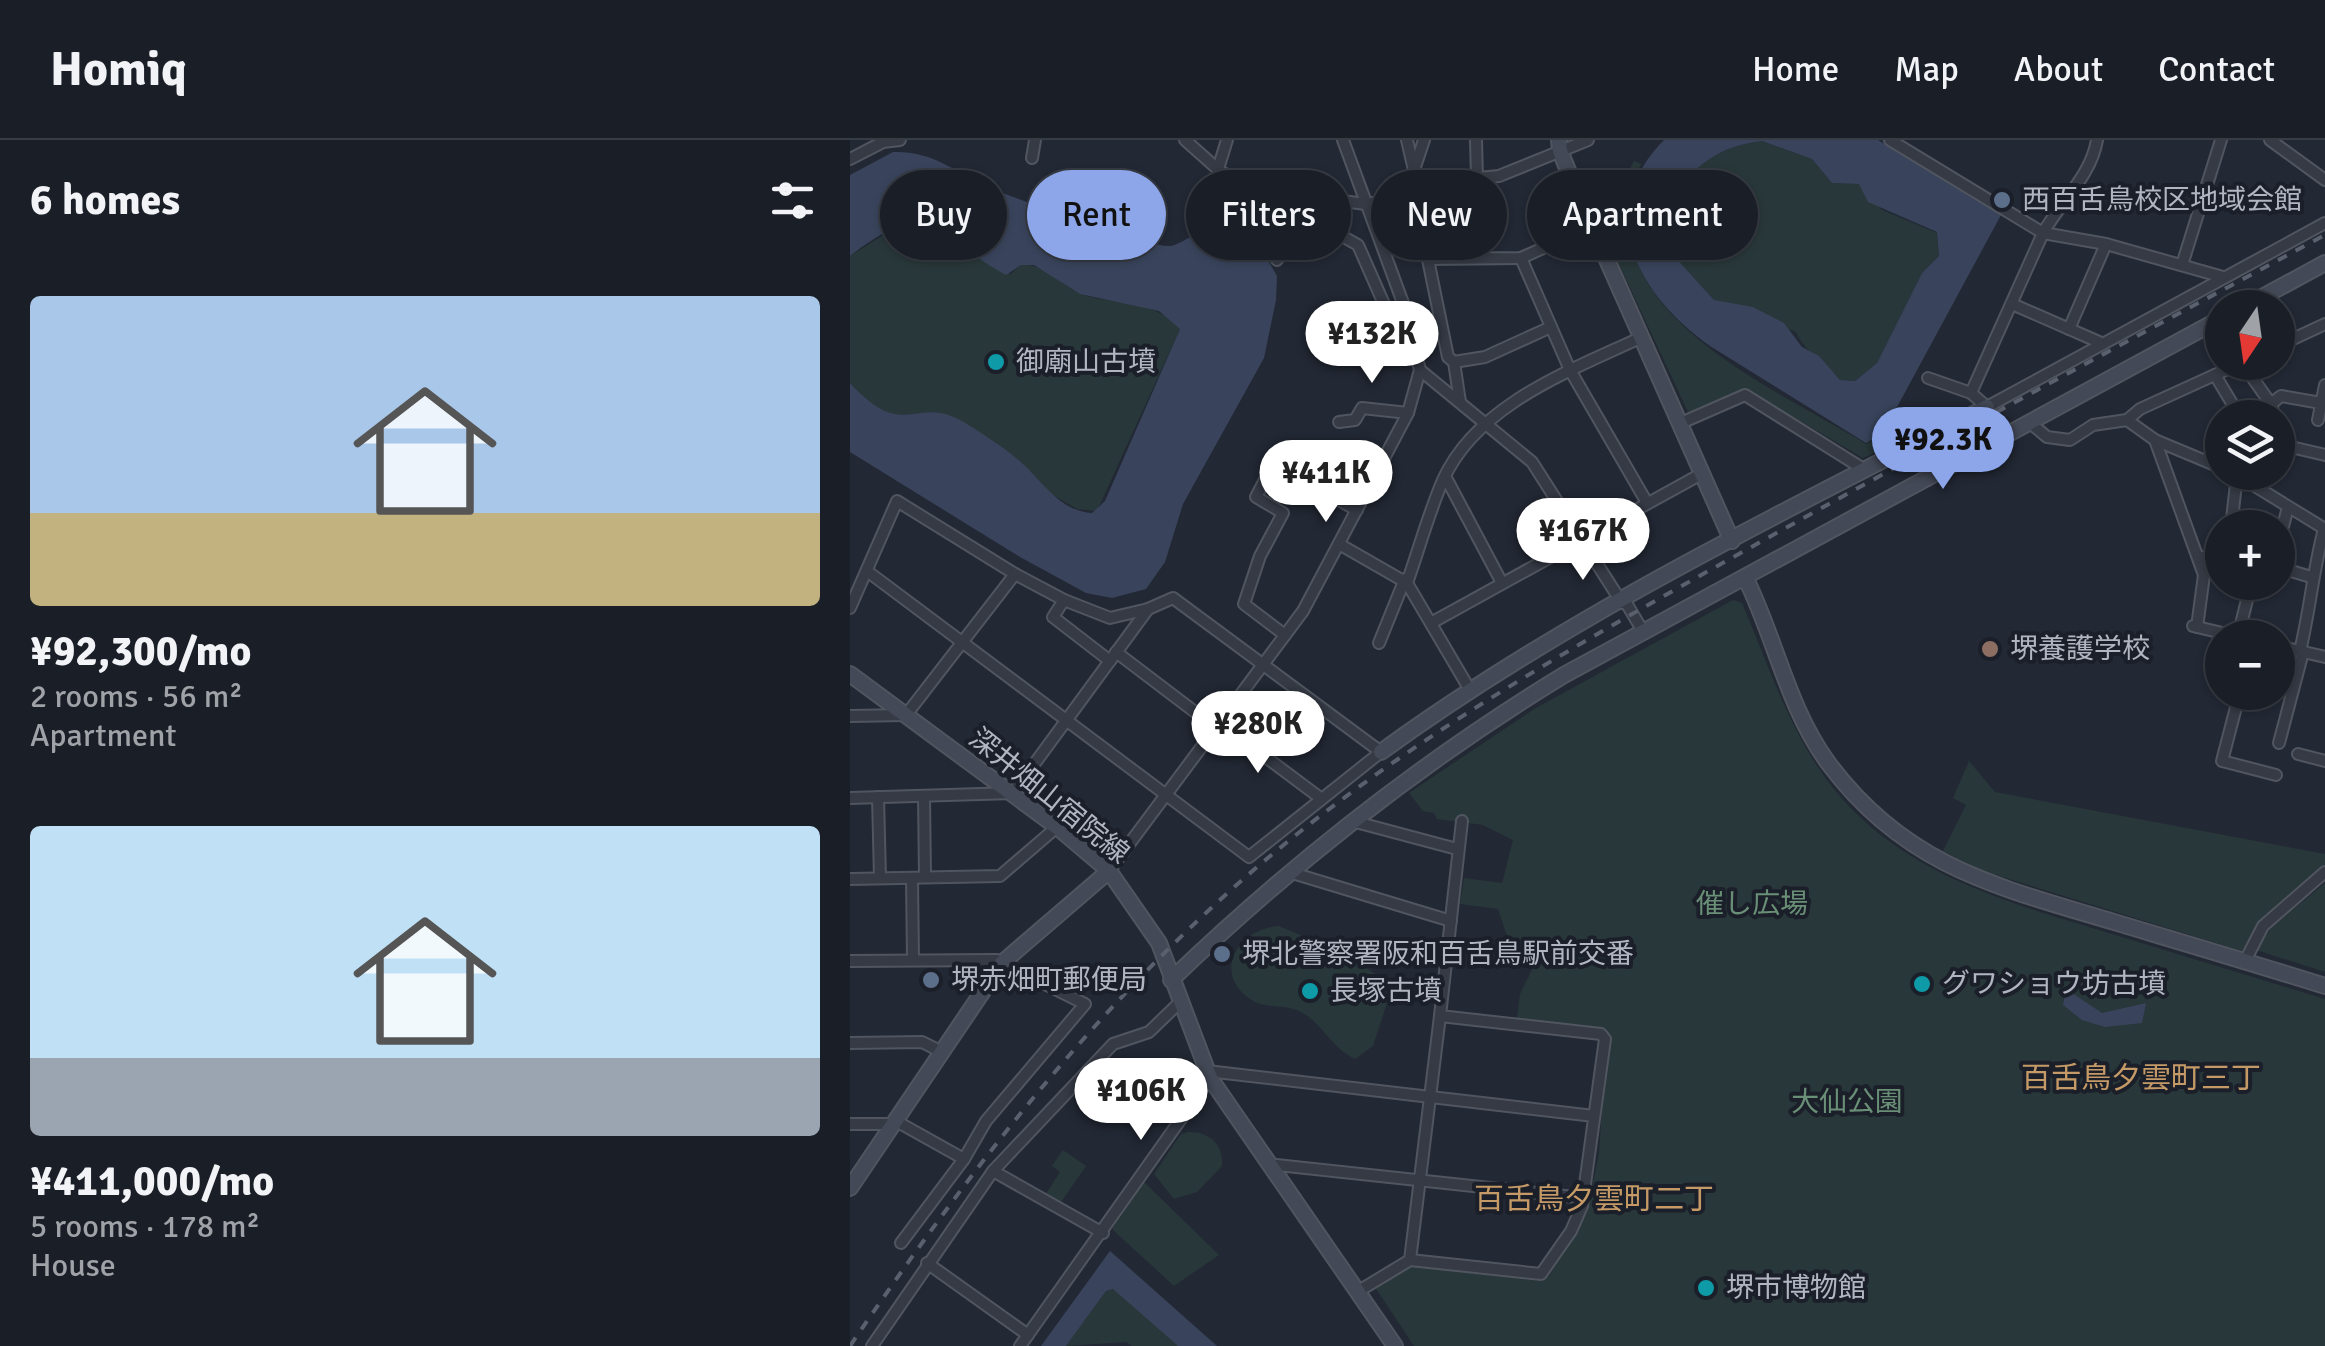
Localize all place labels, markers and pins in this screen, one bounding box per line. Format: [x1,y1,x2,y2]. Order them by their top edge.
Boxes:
place label: 西百舌鳥校区地域会館 [2022,183,2302,217]
marker: 西百舌鳥校区地域会館 [1991,189,2013,211]
pin: ¥132K [1302,301,1442,386]
place label: 御廟山古墳 [1016,345,1156,379]
marker: 御廟山古墳 [985,351,1007,373]
pin: ¥92.3K [1862,407,2024,492]
pin: ¥411K [1256,440,1396,525]
pin: ¥167K [1513,498,1653,583]
place label: 堺養護学校 [2010,632,2150,666]
marker: 堺養護学校 [1979,638,2001,660]
pin: ¥280K [1188,691,1328,776]
place label: 堺北警察署阪和百舌鳥駅前交番 [1242,937,1634,971]
marker: 堺北警察署阪和百舌鳥駅前交番 [1211,943,1233,965]
place label: 堺赤畑町郵便局 [951,963,1147,997]
place label: グワショウ坊古墳 [1942,967,2166,1001]
marker: 堺赤畑町郵便局 [920,969,942,991]
marker: グワショウ坊古墳 [1911,973,1933,995]
place label: 長塚古墳 [1330,974,1442,1008]
marker: 長塚古墳 [1299,980,1321,1002]
pin: ¥106K [1071,1058,1211,1143]
place label: 堺市博物館 [1726,1271,1866,1305]
marker: 堺市博物館 [1695,1277,1717,1299]

